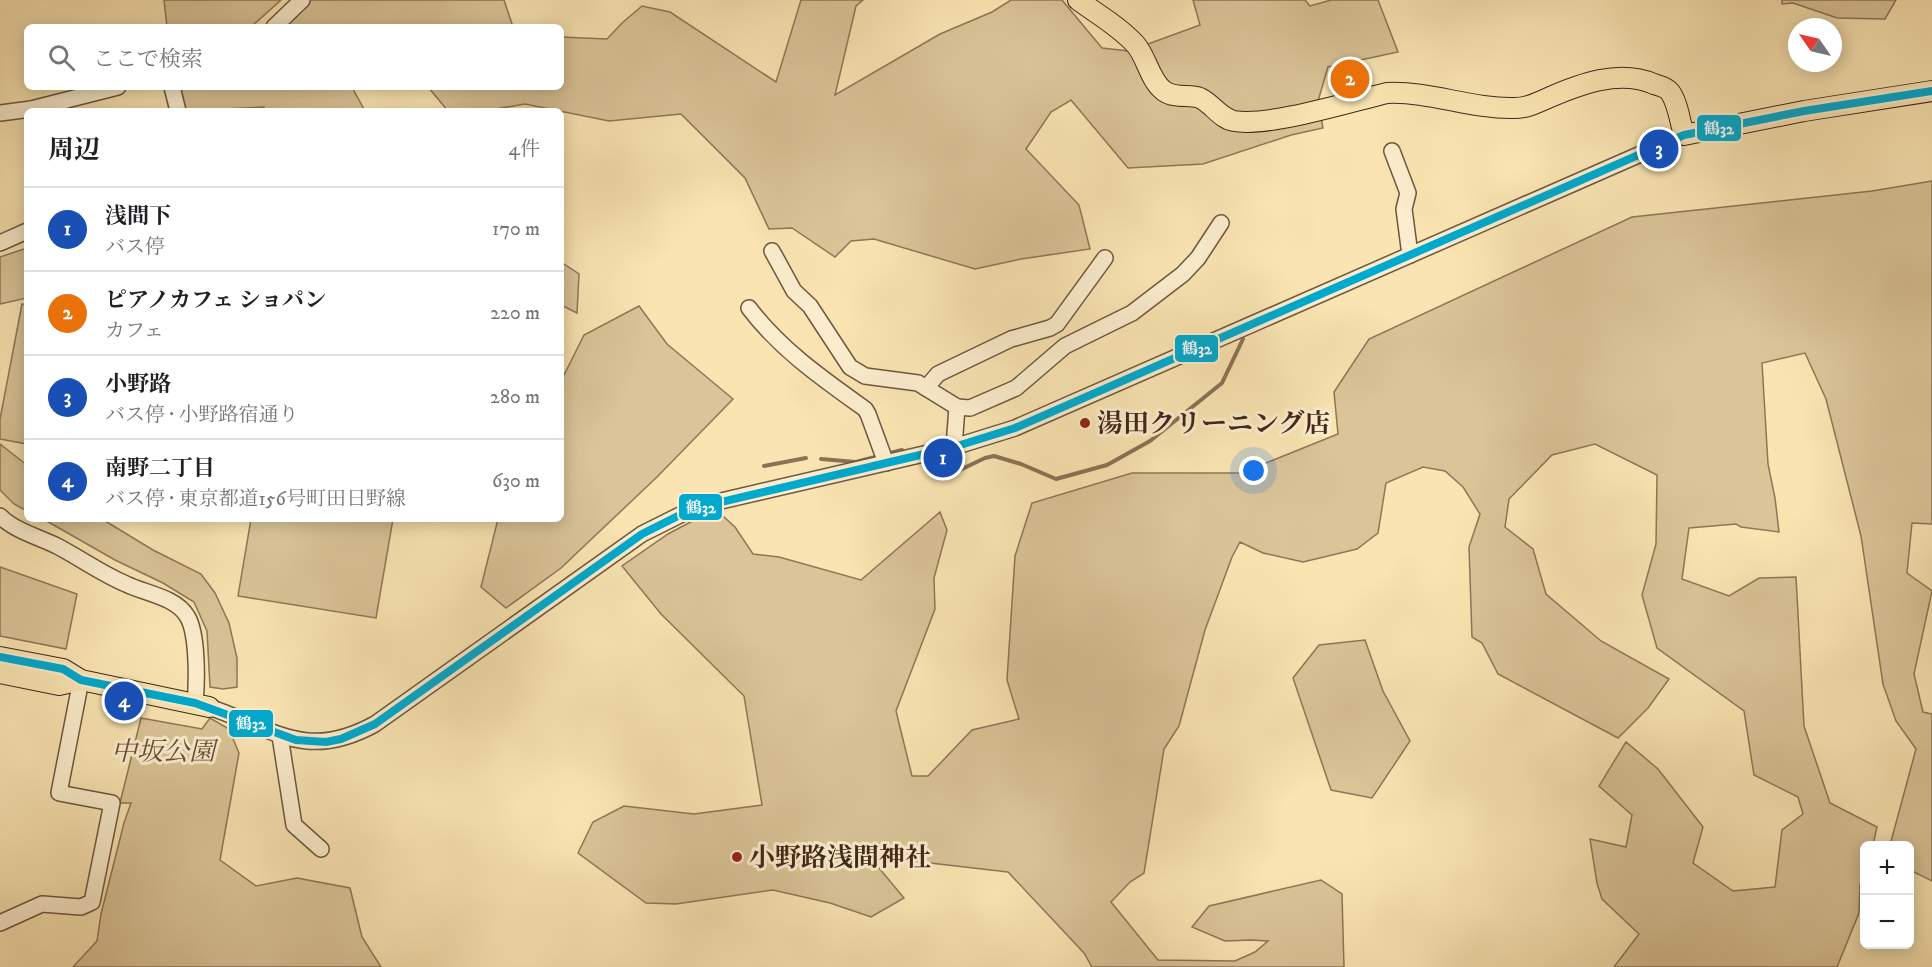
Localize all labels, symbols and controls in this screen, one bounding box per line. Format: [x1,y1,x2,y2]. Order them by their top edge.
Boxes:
north arrow [1788,18,1842,72]
search box [24,24,564,90]
icon: search [45,41,78,74]
text: ここで検索 [93,46,203,73]
pin: 2 [1330,56,1370,101]
line badge: 鶴32 [1696,114,1742,142]
text: 鶴32 [1704,119,1735,139]
pin: 3 [1640,126,1678,172]
text: 周辺 [48,134,100,167]
text: 4件 [508,137,540,162]
text: 浅間下 [105,203,171,230]
text: 1 [64,217,71,242]
text: 170 m [492,217,540,242]
text: バス停 [105,235,165,260]
text: ピアノカフェ ショパン [105,287,326,314]
text: 2 [63,301,72,326]
text: 220 m [490,301,540,326]
text: カフェ [105,319,164,344]
line badge: 鶴32 [1174,334,1219,363]
text: 鶴32 [1182,339,1213,359]
text: 小野路 [105,371,171,398]
text: 3 [64,385,71,410]
text: 280 m [490,385,540,410]
text: バス停 · 小野路宿通り [105,403,298,428]
place label: 湯田クリーニング店 [1097,408,1330,441]
marker: 湯田クリーニング店 [1078,416,1092,430]
pin: 1 [924,436,962,480]
text: 南野二丁目 [105,455,215,482]
your location [1239,456,1268,485]
text: 4 [62,469,73,494]
text: 630 m [492,469,540,494]
text: バス停 · 東京都道156号町田日野線 [105,487,406,512]
line badge: 鶴32 [678,493,723,521]
text: 鶴32 [686,498,717,518]
pin: 4 [104,678,144,724]
line badge: 鶴32 [228,709,274,738]
text: 鶴32 [236,714,267,734]
park label: 中坂公園 [111,736,219,769]
map controls [1860,841,1914,949]
button: + [1860,841,1914,895]
place label: 小野路浅間神社 [749,842,931,875]
marker: 小野路浅間神社 [730,850,744,864]
button: − [1860,895,1914,949]

